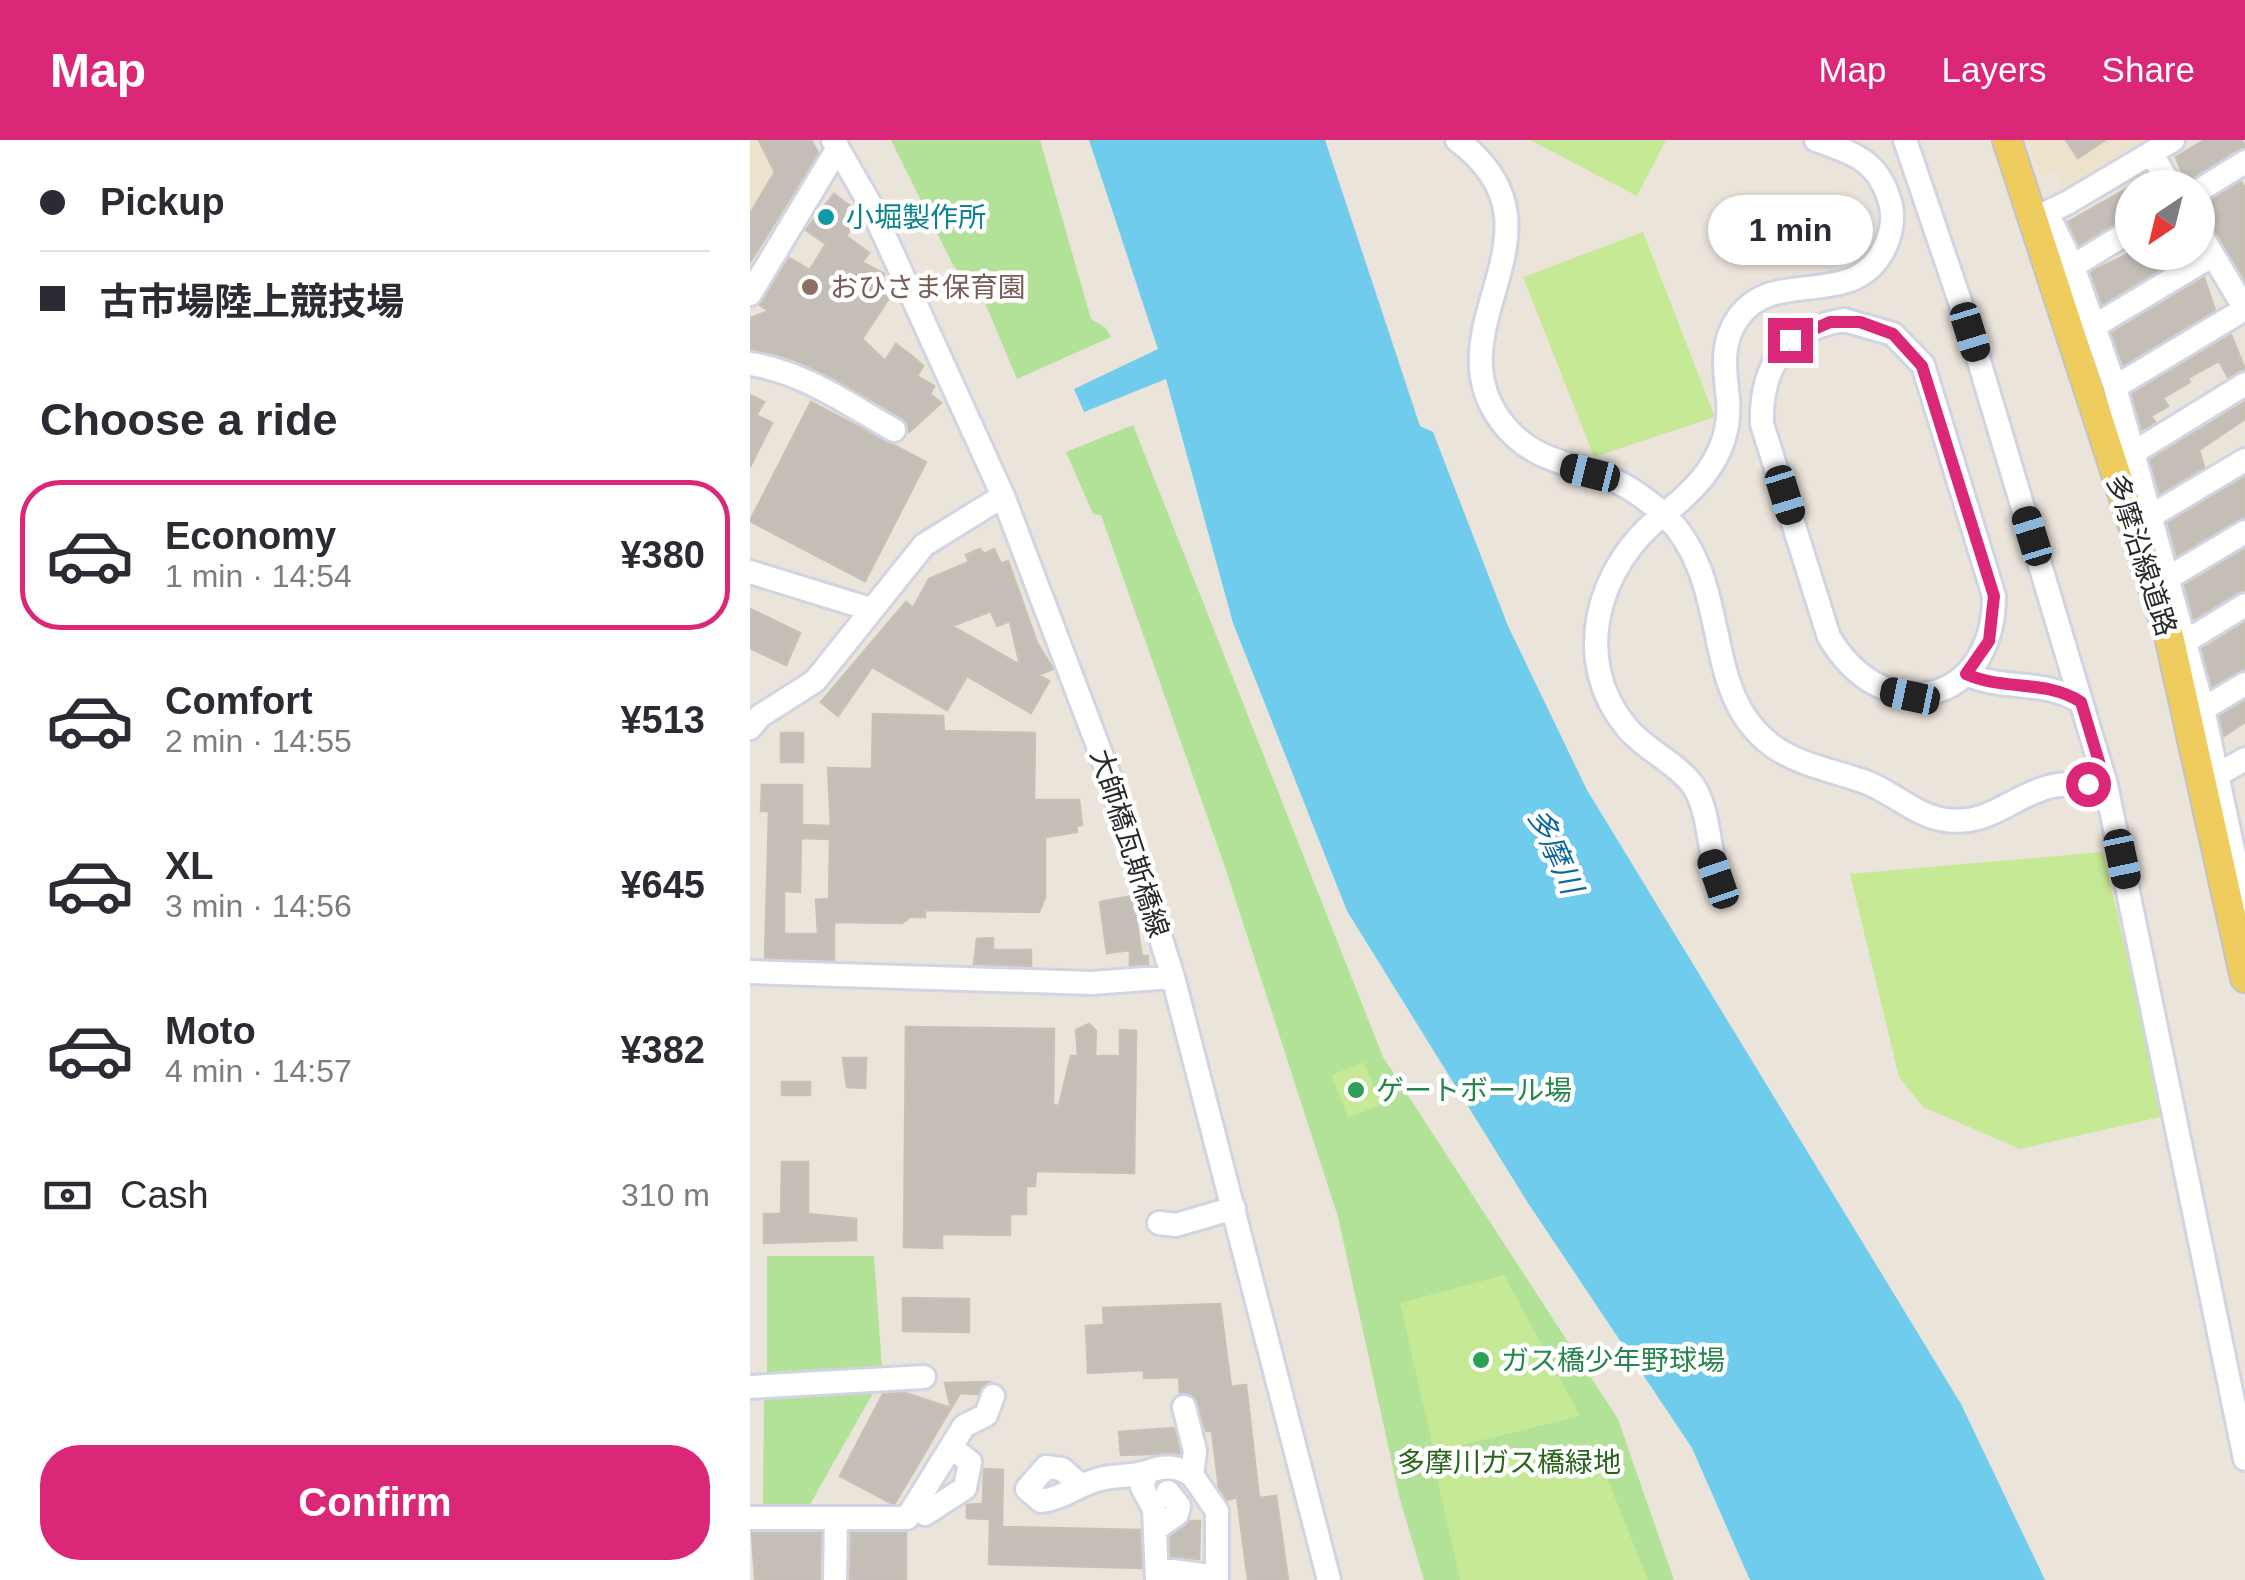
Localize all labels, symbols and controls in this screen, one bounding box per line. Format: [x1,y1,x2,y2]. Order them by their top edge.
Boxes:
text: Map [50,44,146,97]
text: Map [1818,50,1887,89]
text: Layers [1942,50,2047,89]
text: Share [2102,50,2195,89]
north arrow [2115,170,2215,270]
map controls [2115,170,2215,270]
text: Pickup [100,181,225,223]
callout: 1 min [1708,195,1872,265]
place label: 小堀製作所 [846,202,986,233]
marker: 小堀製作所 [815,206,837,228]
text: 1 min [1749,212,1832,248]
place label: おひさま保育園 [830,272,1026,303]
marker: おひさま保育園 [799,276,821,298]
text: 古市場陸上競技場 [100,281,404,323]
car [1947,299,1993,365]
route end [1768,318,1813,363]
text: Choose a ride [40,394,338,445]
car [1557,451,1623,495]
car [1762,462,1808,528]
street label: 多摩沿線道路 [2101,470,2182,640]
car [2009,503,2055,569]
icon: car [45,510,135,600]
text: Economy [165,515,336,557]
text: ¥380 [620,534,705,576]
text: 1 min · 14:54 [165,558,352,594]
icon: car [45,675,135,765]
car [1878,675,1942,717]
text: Comfort [165,680,313,722]
text: ¥513 [620,699,705,741]
text: 2 min · 14:55 [165,723,352,759]
street label: 大師橋瓦斯橋線 [1084,745,1175,941]
route start [2066,762,2111,807]
water label: 多摩川 [1522,803,1590,901]
car [2101,827,2143,891]
icon: car [45,840,135,930]
text: XL [165,845,214,887]
car [1694,846,1742,912]
text: ¥645 [620,864,705,906]
text: 3 min · 14:56 [165,888,352,924]
icon: car [45,1005,135,1095]
text: Moto [165,1010,256,1052]
text: ¥382 [620,1029,705,1071]
text: 4 min · 14:57 [165,1053,352,1089]
place label: ゲートボール場 [1376,1075,1572,1106]
marker: ゲートボール場 [1345,1079,1367,1101]
icon: cash [40,1168,95,1223]
text: Cash [120,1174,209,1216]
text: 310 m [621,1177,710,1213]
place label: ガス橋少年野球場 [1501,1345,1725,1376]
marker: ガス橋少年野球場 [1470,1349,1492,1371]
button: Confirm [40,1445,710,1560]
park label: 多摩川ガス橋緑地 [1397,1447,1621,1478]

